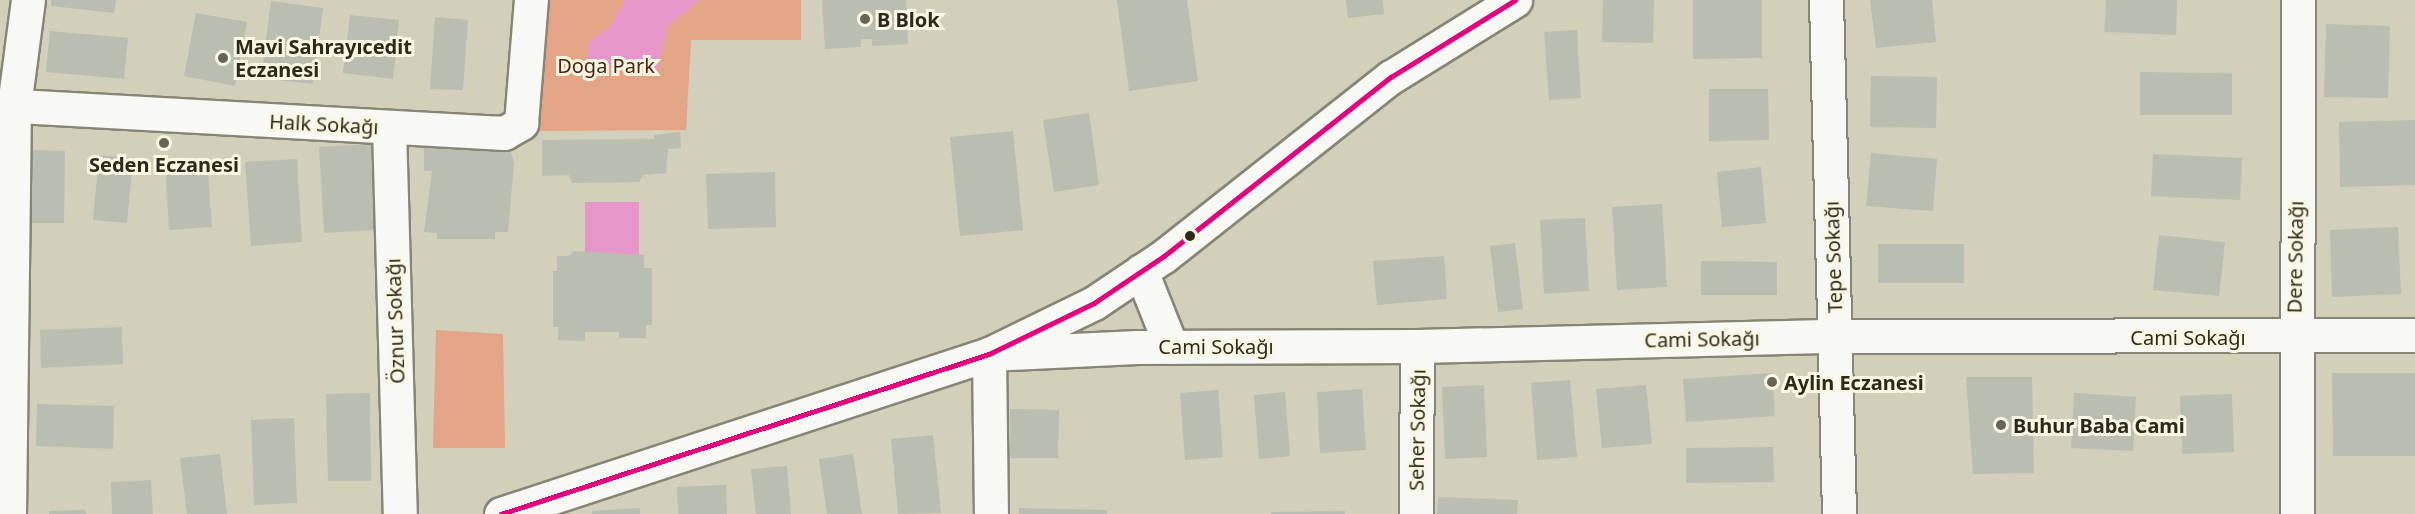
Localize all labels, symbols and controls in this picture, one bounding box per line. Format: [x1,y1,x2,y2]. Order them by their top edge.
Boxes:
place label: B Blok [877,7,940,31]
marker: B Blok [858,12,872,26]
place label: Mavi Sahrayıcedit Eczanesi [235,34,412,81]
marker: Mavi Sahrayıcedit Eczanesi [216,51,230,65]
park label: Doga Park [557,53,655,77]
street label: Halk Sokağı [269,109,379,139]
marker: Seden Eczanesi [157,136,171,150]
place label: Seden Eczanesi [89,152,239,176]
street label: Dere Sokağı [2282,200,2308,314]
street label: Tepe Sokağı [1819,201,1847,313]
unlabelled marker [1184,230,1196,242]
street label: Öznur Sokağı [381,258,409,384]
street label: Cami Sokağı [2130,325,2246,349]
street label: Cami Sokağı [1644,326,1760,352]
street label: Cami Sokağı [1158,334,1274,358]
street label: Seher Sokağı [1404,369,1430,491]
place label: Aylin Eczanesi [1784,370,1924,394]
marker: Aylin Eczanesi [1765,375,1779,389]
place label: Buhur Baba Cami [2013,413,2185,437]
marker: Buhur Baba Cami [1994,418,2008,432]

